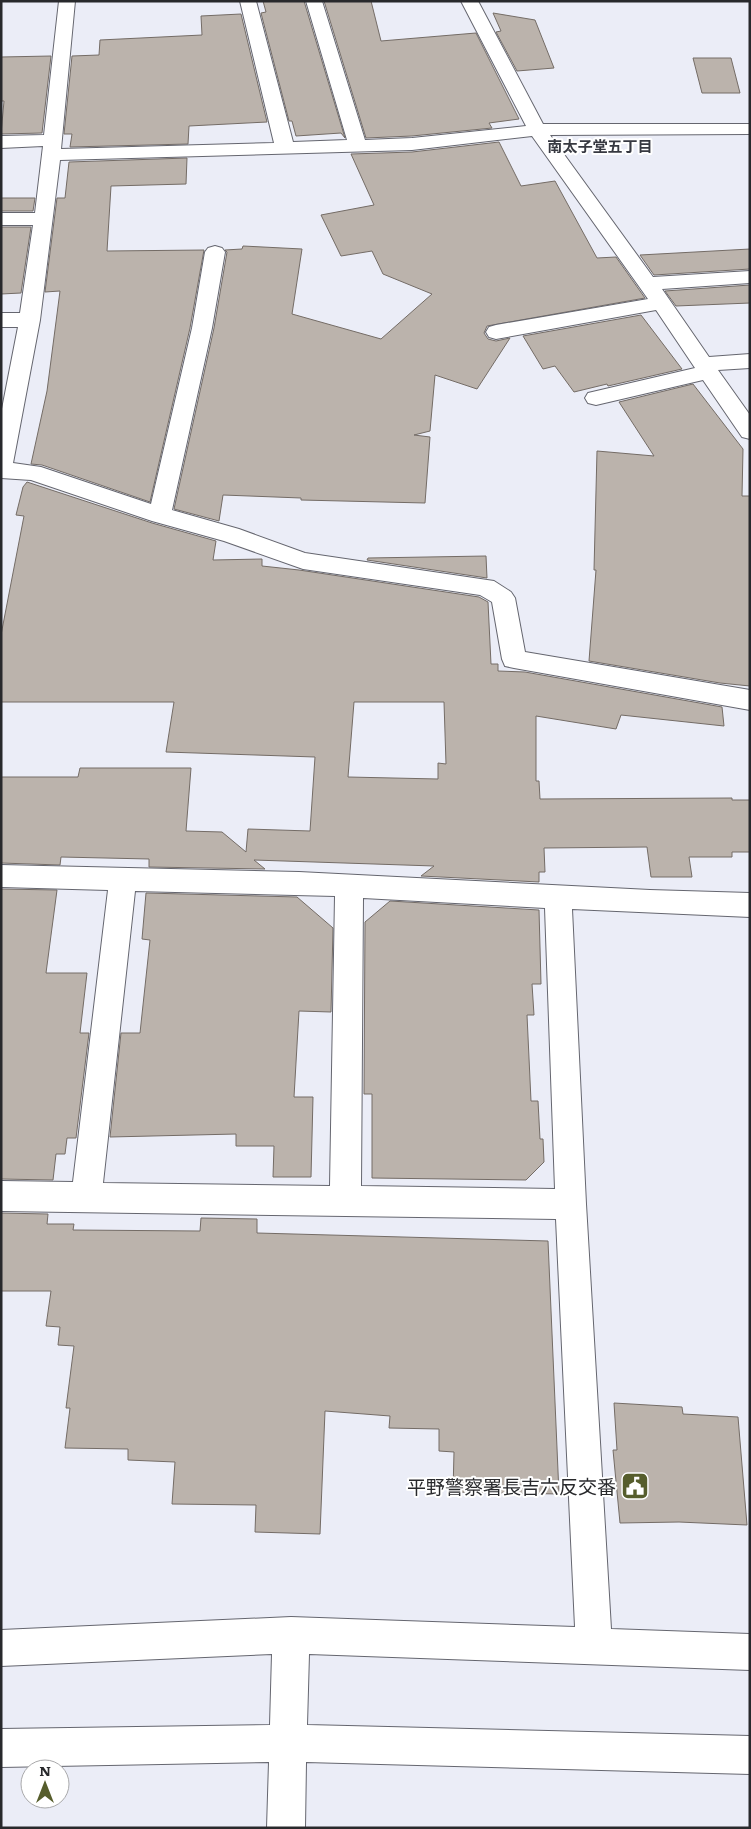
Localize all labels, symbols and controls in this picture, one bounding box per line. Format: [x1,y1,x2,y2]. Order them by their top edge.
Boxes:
district label: 南太子堂五丁目 [547,134,653,157]
public building icon: 平野警察署長吉六反交番 [620,1471,650,1501]
place label: 平野警察署長吉六反交番 [407,1472,616,1500]
north arrow [20,1759,70,1809]
text: N [39,1760,51,1780]

